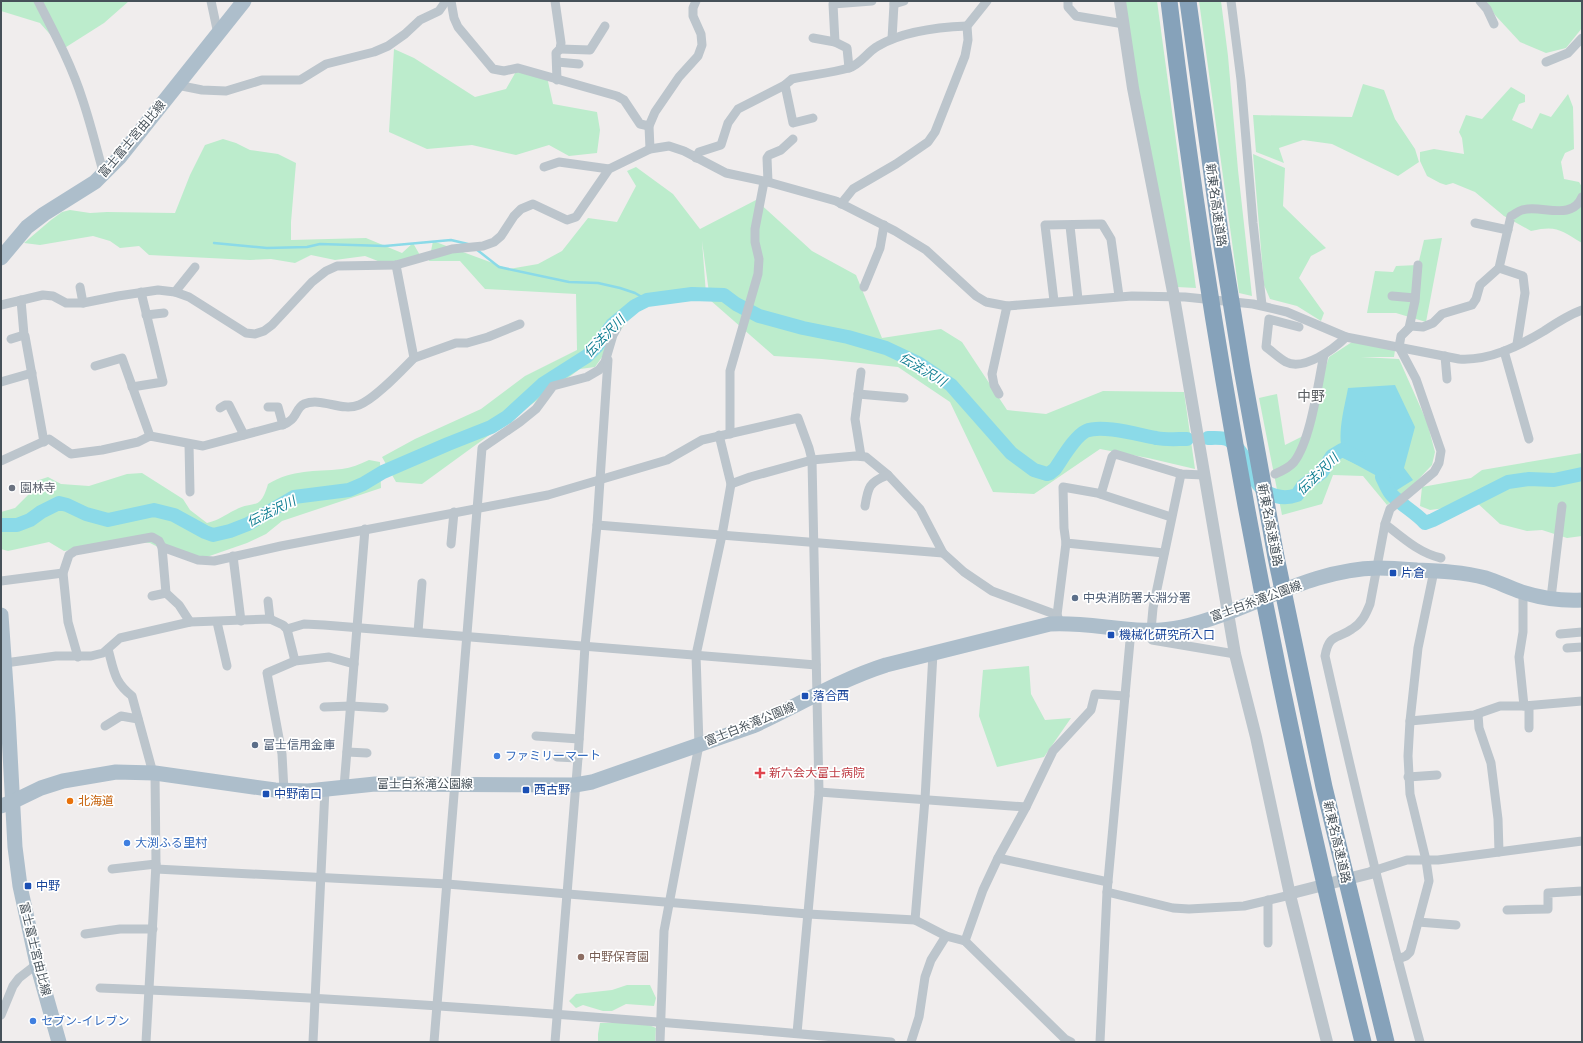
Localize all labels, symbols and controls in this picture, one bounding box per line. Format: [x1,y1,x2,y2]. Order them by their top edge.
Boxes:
street label: 富士富士宮由比線 [96,98,168,180]
street label: 新東名高速道路 [1203,162,1229,248]
water label: 伝法沢川 [581,311,629,360]
water label: 伝法沢川 [897,350,951,390]
district label: 中野 [1297,388,1325,404]
water label: 伝法沢川 [1293,450,1343,498]
place label: 園林寺 [20,481,56,495]
street label: 新東名高速道路 [1255,482,1285,568]
marker: 園林寺 [7,483,17,493]
water label: 伝法沢川 [245,492,300,530]
place label: 片倉 [1401,566,1425,580]
marker: 片倉 [1388,568,1398,578]
street label: 富士白糸滝公園線 [1208,578,1304,624]
place label: 中央消防署大淵分署 [1083,591,1191,605]
marker: 中央消防署大淵分署 [1070,593,1080,603]
place label: 機械化研究所入口 [1119,628,1215,642]
marker: 機械化研究所入口 [1106,630,1116,640]
place label: 落合西 [813,689,849,703]
marker: 落合西 [800,691,810,701]
street label: 富士白糸滝公園線 [703,700,797,748]
place label: 富士信用金庫 [263,738,335,752]
marker: 富士信用金庫 [250,740,260,750]
place label: ファミリーマート [505,749,601,763]
marker: ファミリーマート [492,751,502,761]
place label: 新六会大富士病院 [769,766,865,780]
marker: 新六会大富士病院 [754,767,766,779]
street label: 富士白糸滝公園線 [377,777,473,791]
place label: 西古野 [534,783,570,797]
marker: 西古野 [521,785,531,795]
place label: 中野南口 [274,787,322,801]
marker: 中野南口 [261,789,271,799]
place label: 北海道 [78,794,114,808]
marker: 北海道 [65,796,75,806]
street label: 新東名高速道路 [1321,799,1353,885]
place label: 大渕ふる里村 [135,836,208,850]
marker: 大渕ふる里村 [122,838,132,848]
place label: 中野 [36,879,60,893]
marker: 中野 [23,881,33,891]
street label: 富士富士宮由比線 [17,901,53,997]
place label: 中野保育園 [589,950,649,964]
marker: 中野保育園 [576,952,586,962]
place label: セブン-イレブン [41,1014,130,1028]
marker: セブン-イレブン [28,1016,38,1026]

